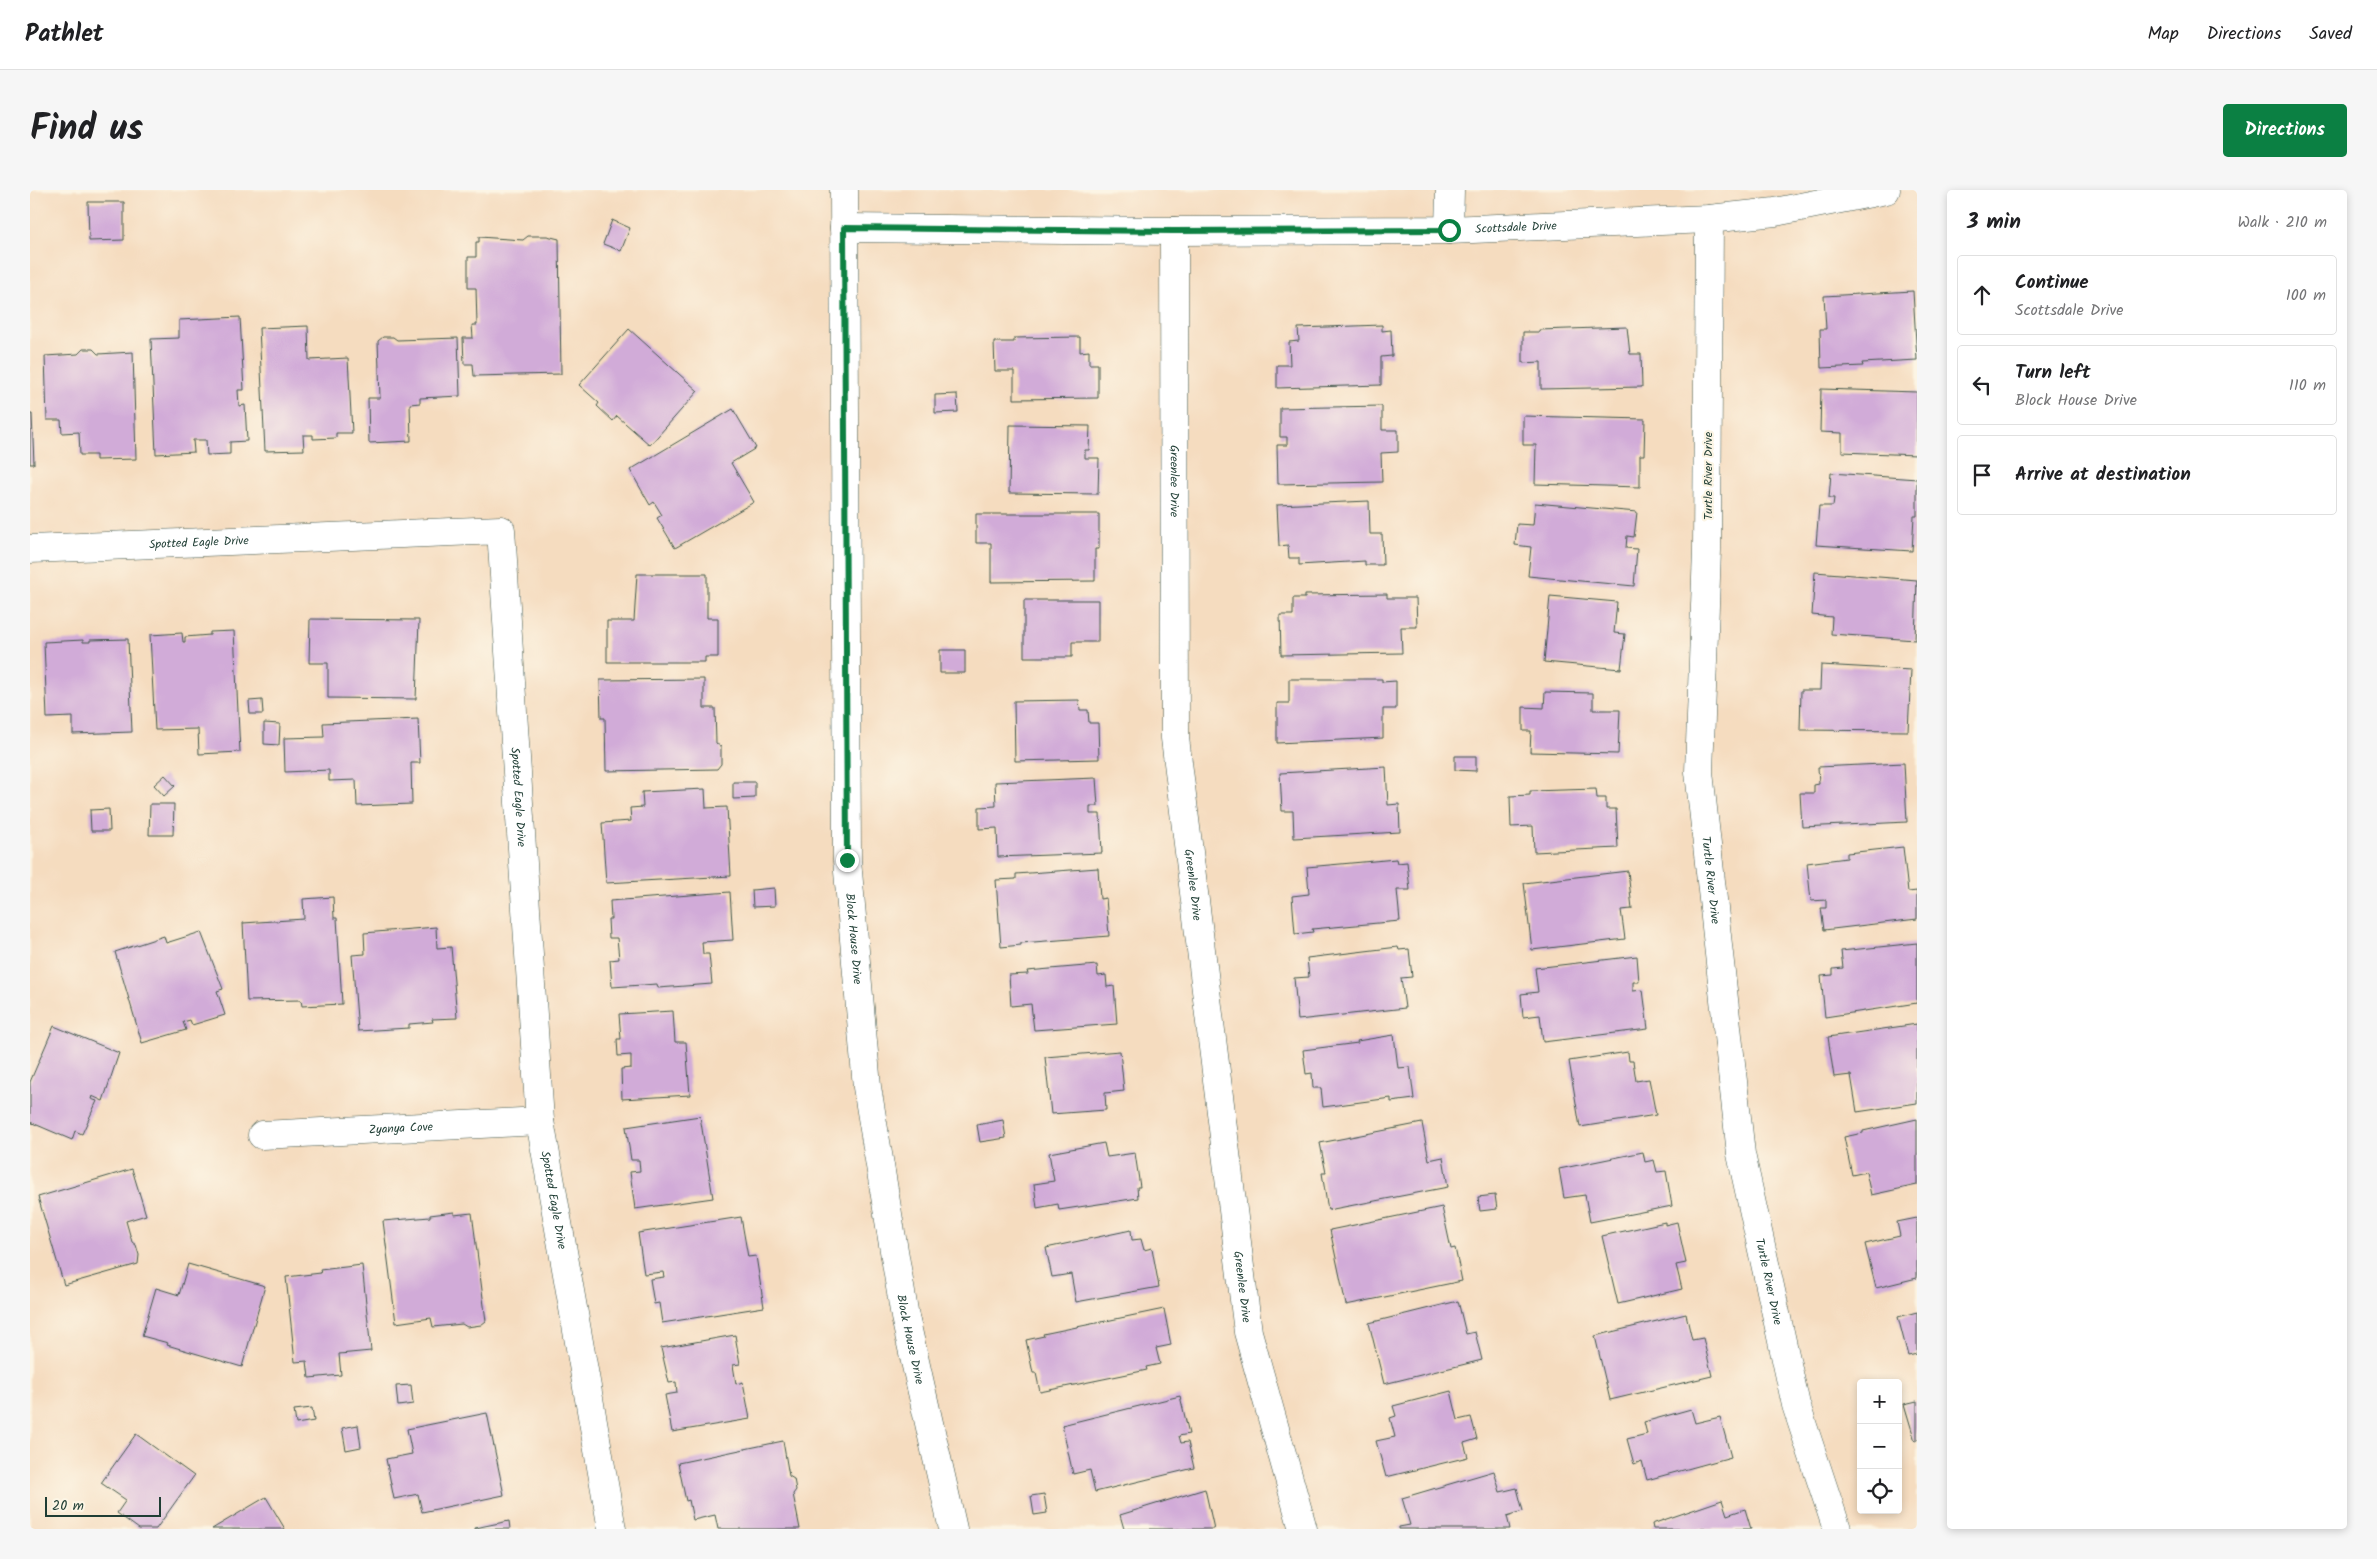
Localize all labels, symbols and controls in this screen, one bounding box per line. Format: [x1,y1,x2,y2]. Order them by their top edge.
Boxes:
text: Pathlet [25,15,104,54]
text: Map [2147,20,2179,49]
text: Directions [2207,20,2281,49]
text: Saved [2309,20,2352,49]
text: Find us [30,102,143,158]
button: Directions [2223,104,2347,157]
text: 3 min [1967,206,2021,239]
text: Walk · 210 m [2237,210,2327,235]
street label: Scottsdale Drive [1475,216,1558,238]
route start [1438,219,1461,242]
text: Continue [2015,268,2088,298]
icon: ahead [1968,281,1996,309]
text: 100 m [2286,283,2326,308]
text: Scottsdale Drive [2015,298,2123,323]
text: Turn left [2015,358,2090,388]
icon: left [1968,371,1996,399]
text: 110 m [2289,373,2326,398]
text: Block House Drive [2015,388,2137,413]
street label: Turtle River Drive [1699,431,1718,520]
street label: Greenlee Drive [1165,445,1184,518]
text: Arrive at destination [2015,460,2191,490]
icon: arrive [1968,461,1996,489]
street label: Spotted Eagle Drive [149,531,250,554]
street label: Spotted Eagle Drive [506,747,531,848]
street label: Turtle River Drive [1697,835,1725,926]
street label: Greenlee Drive [1179,848,1207,922]
route end [836,849,859,872]
street label: Block House Drive [840,892,867,986]
street label: Zyanya Cove [368,1117,434,1139]
street label: Spotted Eagle Drive [536,1149,572,1251]
street label: Turtle River Drive [1750,1236,1788,1327]
street label: Greenlee Drive [1229,1250,1256,1324]
street label: Block House Drive [892,1293,930,1387]
map controls [1857,1379,1902,1514]
button: + [1857,1379,1902,1424]
button: − [1857,1424,1902,1469]
button: locate [1857,1469,1902,1514]
scale bar [45,1494,161,1517]
text: 20 m [52,1495,84,1517]

